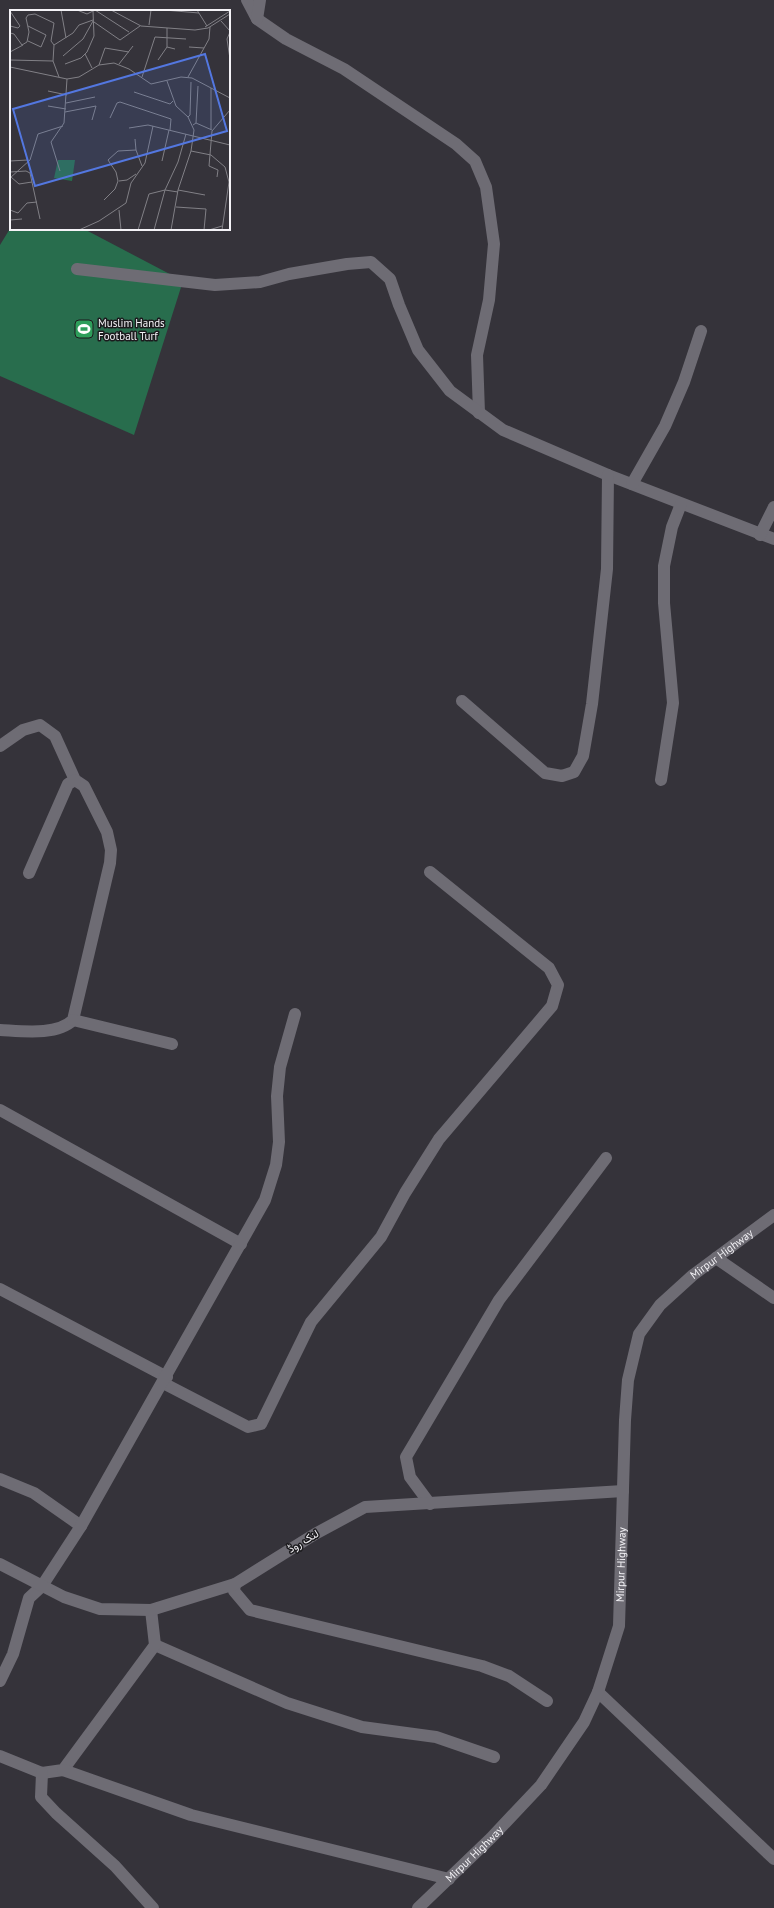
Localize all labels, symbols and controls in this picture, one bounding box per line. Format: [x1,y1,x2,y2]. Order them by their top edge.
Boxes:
inset map [10,10,230,230]
place label: Muslim Hands Football Turf [98,316,165,343]
sports icon: Muslim Hands Football Turf [73,318,95,340]
street label: Mirpur Highway [687,1225,756,1282]
street label: لنک روڈ [285,1526,321,1556]
street label: Mirpur Highway [613,1526,629,1602]
street label: Mirpur Highway [442,1822,507,1885]

